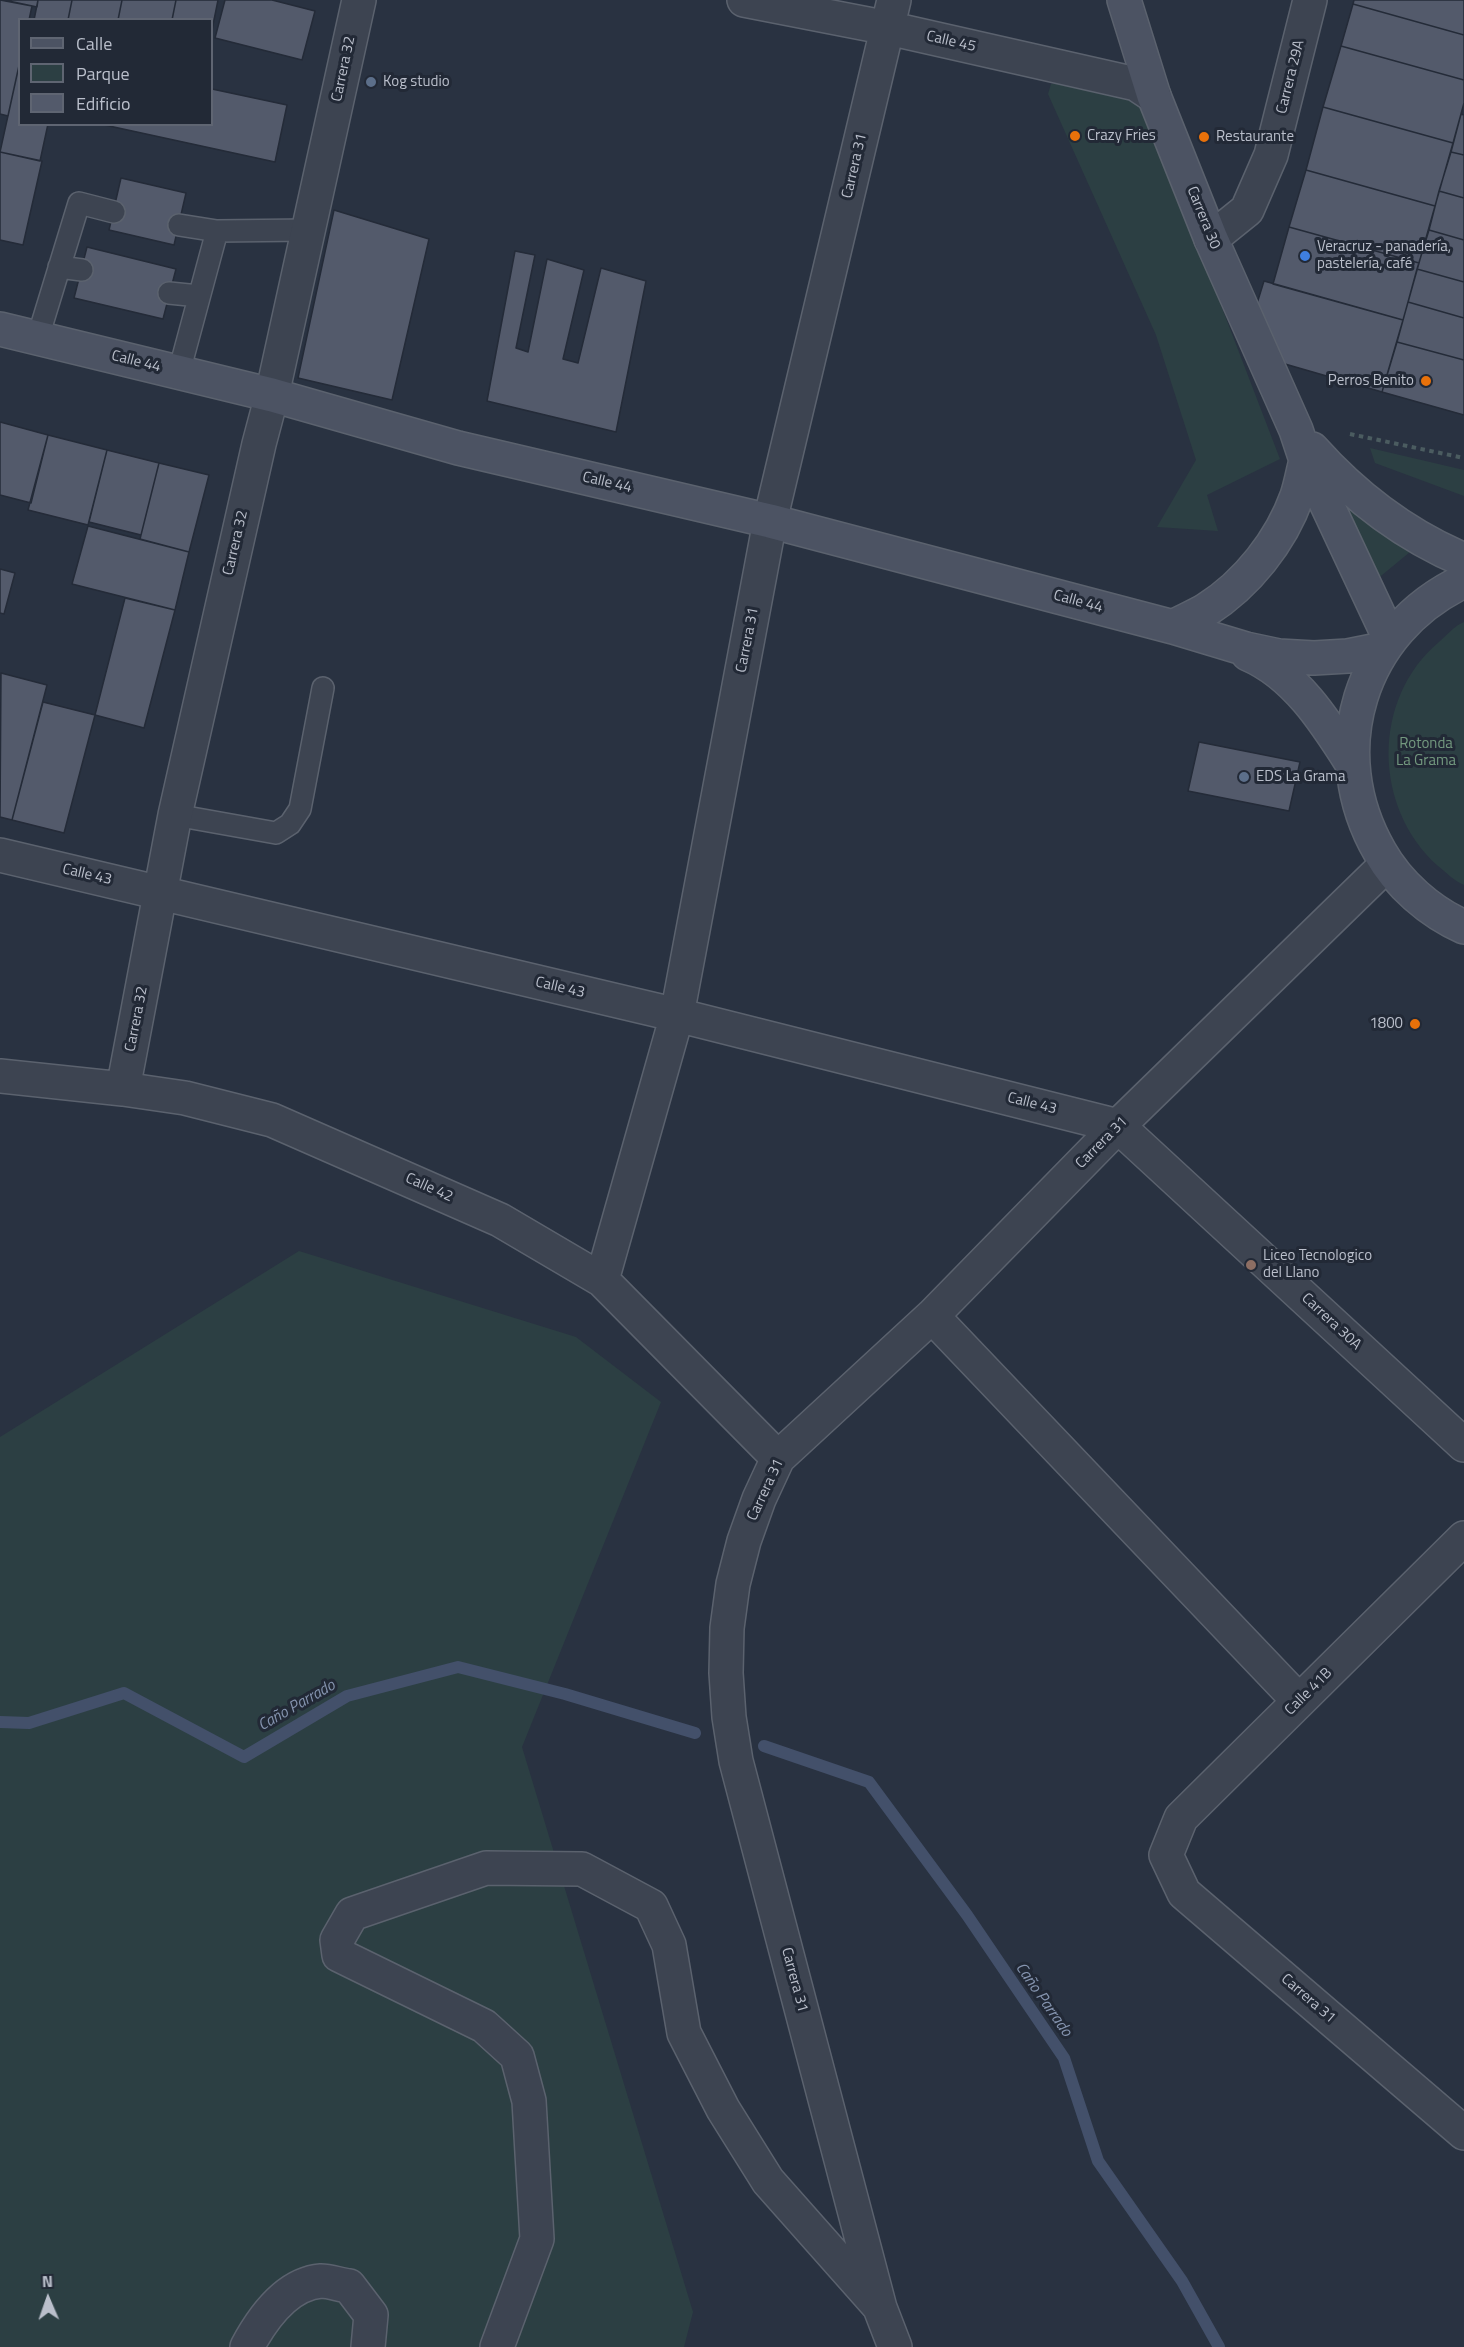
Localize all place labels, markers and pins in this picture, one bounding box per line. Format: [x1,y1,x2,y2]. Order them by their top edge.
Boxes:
place label: Kog studio [383,73,450,91]
marker: Kog studio [364,75,378,89]
place label: Crazy Fries [1087,127,1156,145]
place label: Restaurante [1216,128,1294,146]
marker: Crazy Fries [1068,129,1082,143]
marker: Restaurante [1197,130,1211,144]
place label: Veracruz - panadería, pastelería, café [1317,238,1451,273]
marker: Veracruz - panadería, pastelería, café [1298,249,1312,263]
place label: Perros Benito [1328,372,1414,390]
marker: Perros Benito [1419,374,1433,388]
place label: EDS La Grama [1256,768,1345,786]
marker: EDS La Grama [1237,770,1251,784]
place label: 1800 [1369,1015,1403,1033]
marker: 1800 [1408,1017,1422,1031]
place label: Liceo Tecnologico del Llano [1263,1247,1372,1282]
marker: Liceo Tecnologico del Llano [1244,1258,1258,1272]

